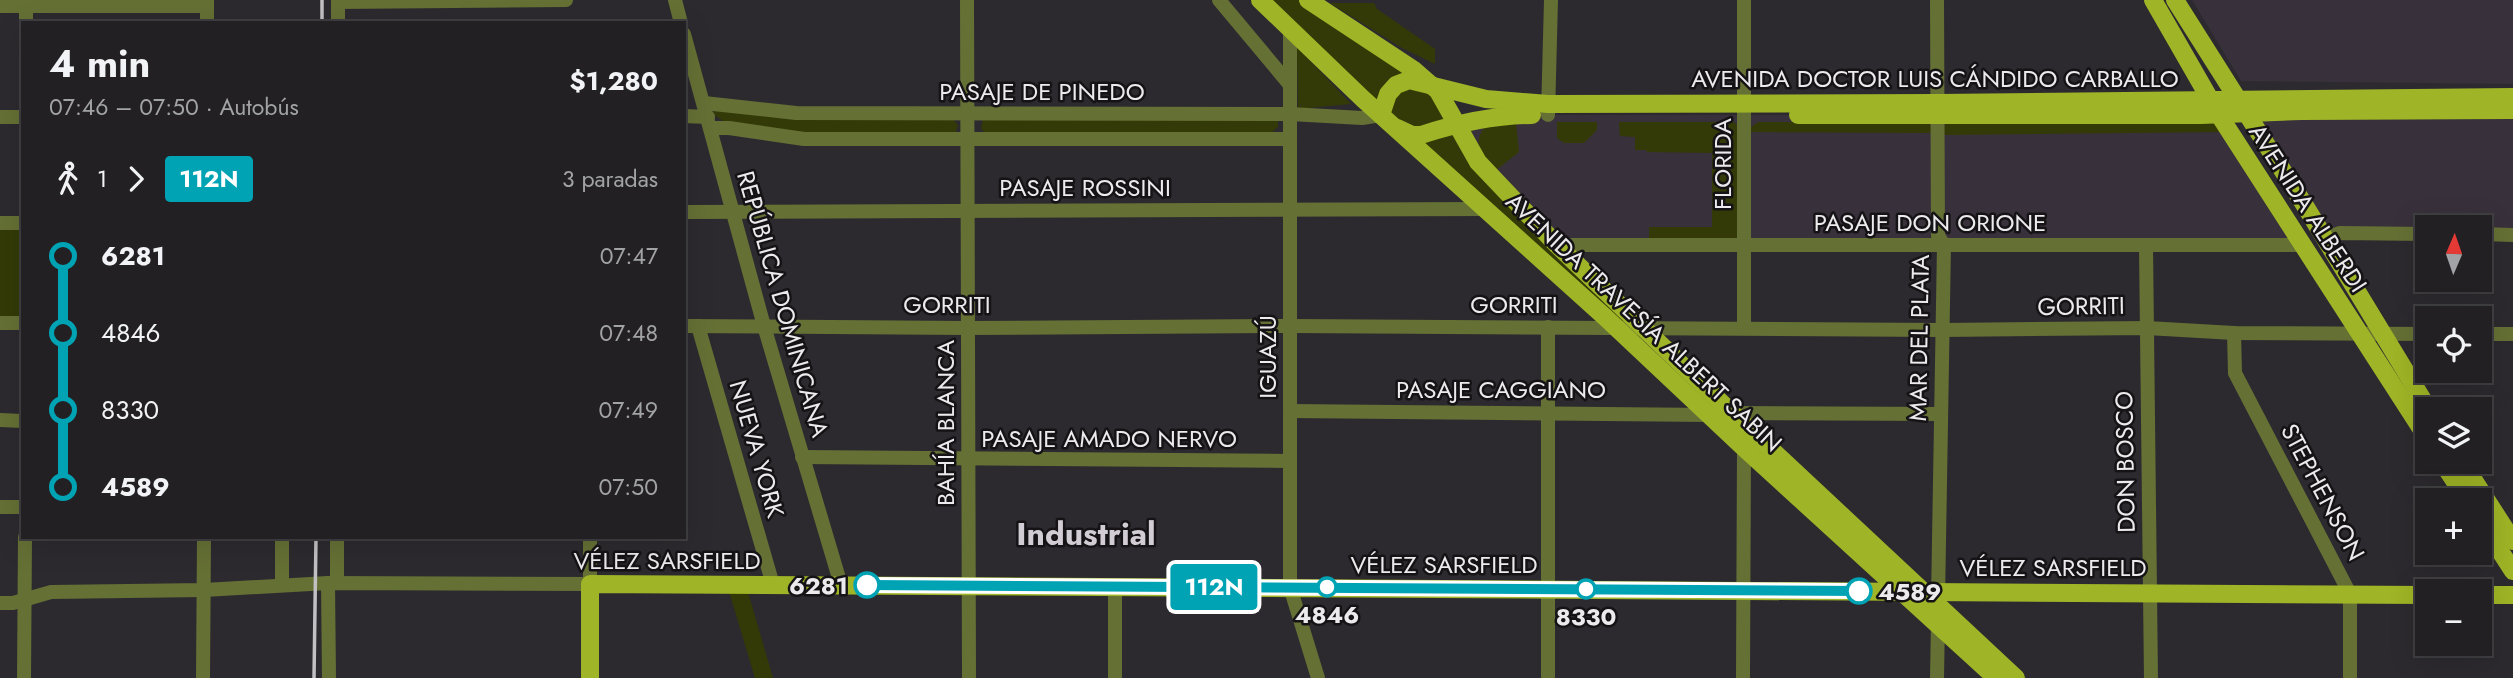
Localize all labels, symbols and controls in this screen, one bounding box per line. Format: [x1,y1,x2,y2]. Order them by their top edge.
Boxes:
text: 4 min [49,36,150,91]
street label: AVENIDA DOCTOR LUIS CÁNDIDO CARBALLO [1691,61,2179,96]
text: $1,280 [570,62,658,100]
street label: PASAJE DE PINEDO [939,74,1145,109]
text: 07:46 – 07:50 · Autobús [49,90,299,124]
street label: AVENIDA ALBERDI [2240,117,2376,299]
street label: FLORIDA [1705,118,1740,210]
icon: walk [49,160,87,198]
icon: forward [117,160,155,198]
text: 112N [179,161,239,196]
text: 1 [97,162,107,196]
text: 3 paradas [562,162,658,196]
street label: REPÚBLICA DOMINICANA [728,167,838,441]
street label: PASAJE ROSSINI [999,170,1171,205]
street label: AVENIDA TRAVESÍA ALBERT SABIN [1498,184,1790,460]
street label: PASAJE DON ORIONE [1814,205,2046,240]
north arrow [2415,215,2492,292]
map controls [2415,215,2492,656]
text: 6281 [101,237,165,275]
text: 07:47 [600,239,658,273]
street label: MAR DEL PLATA [1900,254,1938,422]
street label: GORRITI [903,287,991,322]
street label: GORRITI [1470,287,1558,322]
street label: GORRITI [2037,288,2125,324]
button: locate [2415,306,2492,383]
text: 4846 [101,314,161,352]
street label: IGUAZÚ [1250,315,1285,399]
text: 07:48 [599,316,658,350]
street label: BAHÍA BLANCA [928,340,963,506]
street label: PASAJE CAGGIANO [1396,372,1606,407]
street label: NUEVA YORK [721,376,793,522]
text: 8330 [101,391,159,429]
street label: DON BOSCO [2106,391,2144,533]
text: 07:49 [599,393,658,427]
button: layers [2415,397,2492,474]
street label: STEPHENSON [2272,417,2374,567]
street label: PASAJE AMADO NERVO [981,421,1237,456]
text: 4589 [101,468,170,506]
text: 07:50 [598,470,658,504]
button: + [2415,488,2492,565]
district label: Industrial [1016,511,1156,557]
street label: VÉLEZ SARSFIELD [573,543,761,578]
street label: VÉLEZ SARSFIELD [1350,547,1538,582]
street label: VÉLEZ SARSFIELD [1959,550,2147,585]
line badge: 112N [1165,564,1263,610]
place label: 6281 [789,568,848,603]
text: 112N [1184,569,1244,604]
marker: 6281 [854,572,880,598]
place label: 4589 [1878,574,1941,609]
marker: 4846 [1317,577,1337,597]
marker: 4589 [1846,578,1872,604]
marker: 8330 [1576,579,1596,599]
button: − [2415,579,2492,656]
place label: 4846 [1295,597,1359,632]
place label: 8330 [1556,599,1616,634]

